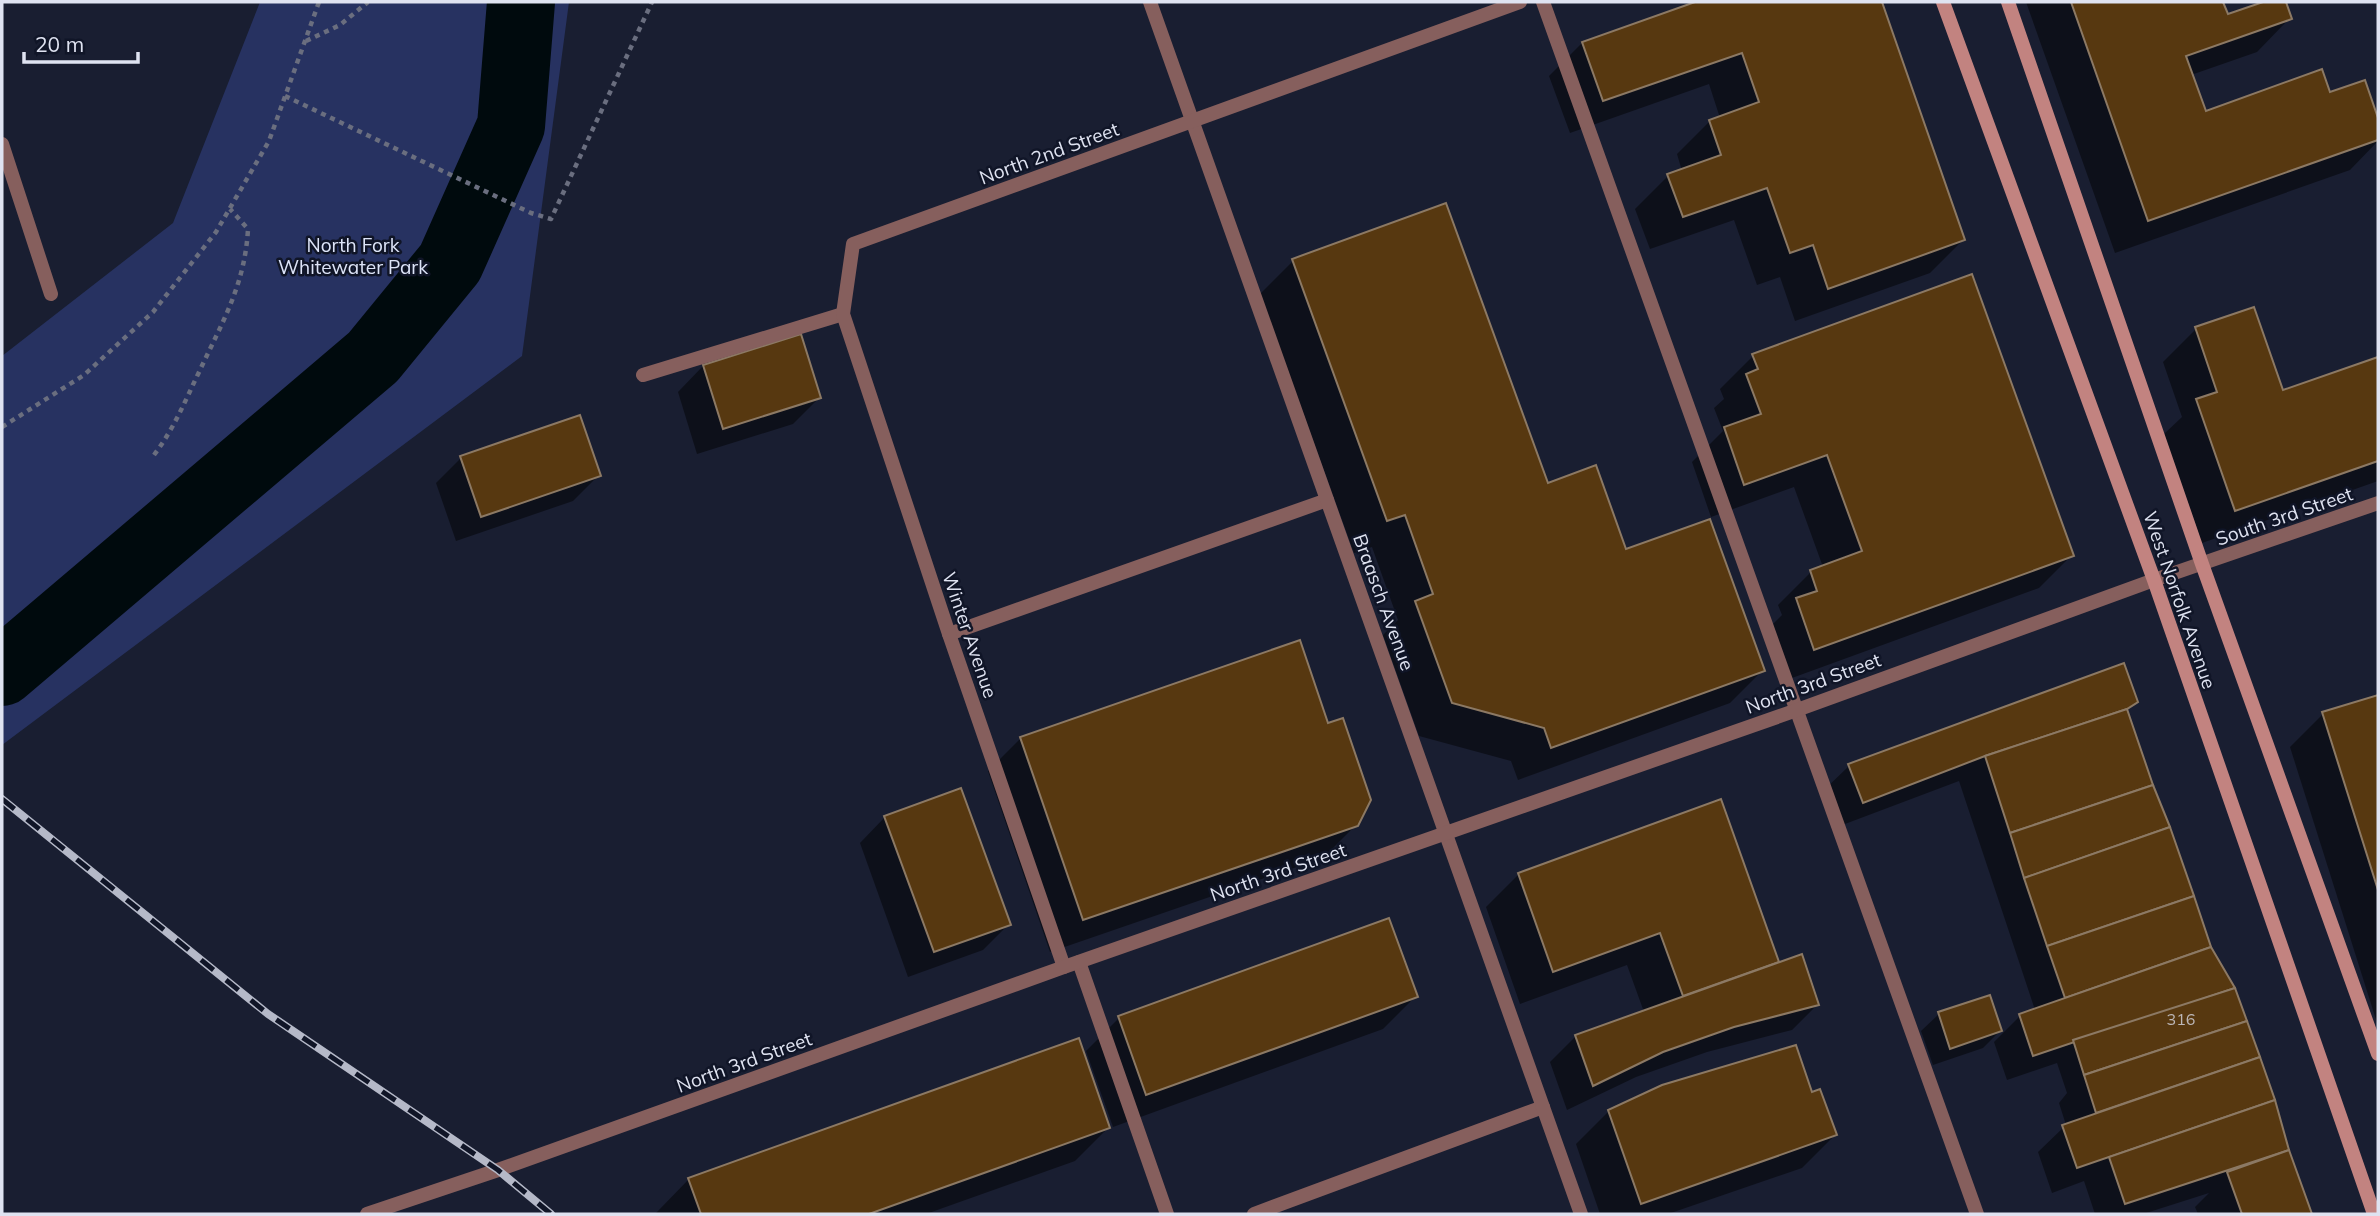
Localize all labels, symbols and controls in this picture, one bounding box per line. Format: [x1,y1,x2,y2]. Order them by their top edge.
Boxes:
scale bar [24,21,138,65]
text: 20 m [35,31,84,57]
street label: North 2nd Street [976,117,1122,189]
park label: North Fork Whitewater Park [278,233,428,279]
street label: South 3rd Street [2212,481,2356,551]
street label: West Norfolk Avenue [2138,508,2222,692]
street label: Braasch Avenue [1348,530,1420,674]
street label: Winter Avenue [937,569,1003,701]
street label: North 3rd Street [1742,647,1884,719]
street label: North 3rd Street [1207,837,1349,907]
house number: 316 [2167,1009,2195,1029]
street label: North 3rd Street [673,1026,815,1098]

